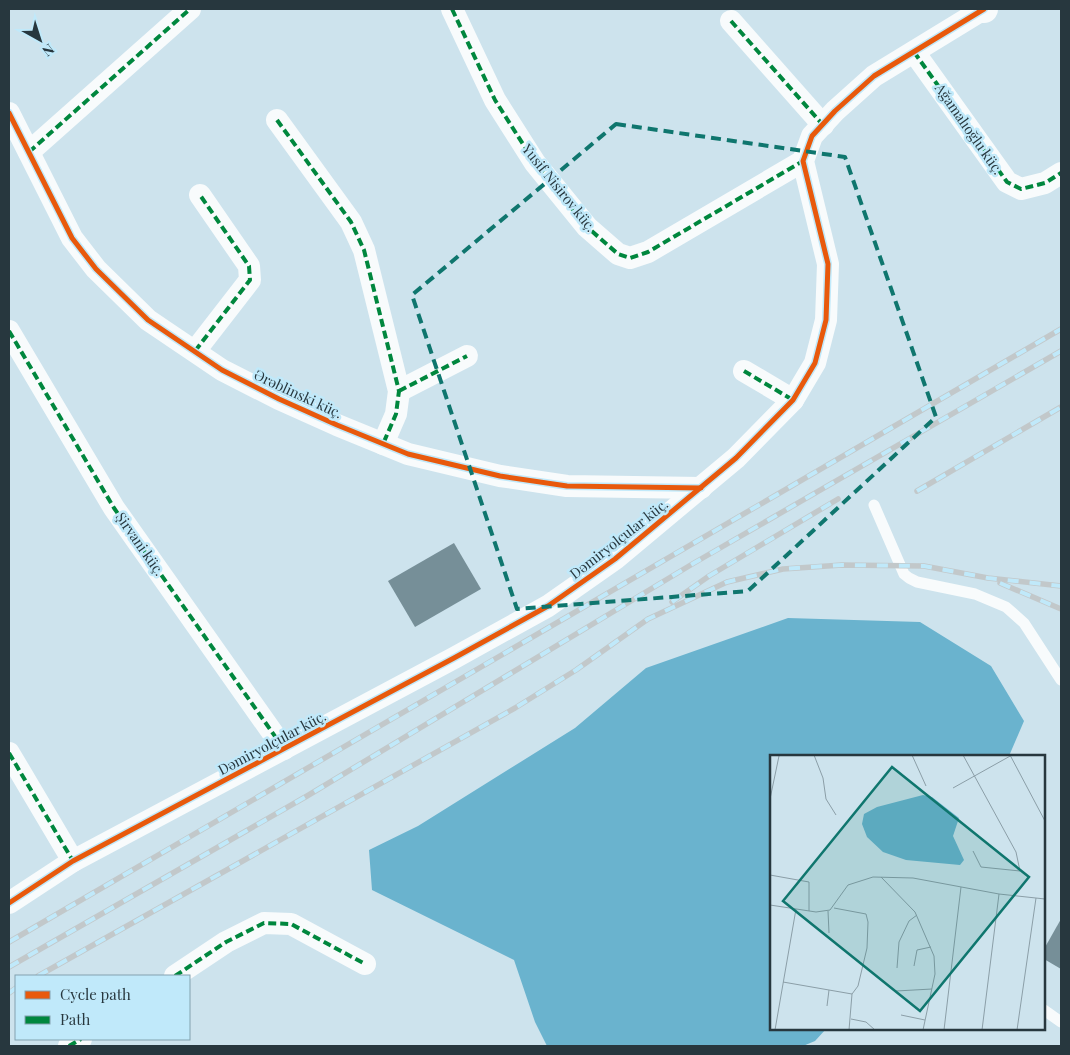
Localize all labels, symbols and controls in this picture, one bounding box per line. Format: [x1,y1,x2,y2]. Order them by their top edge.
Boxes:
north arrow [15,15,65,65]
text: N [39,40,58,61]
street label: Ağamalıoğlu küç. [930,79,1008,178]
street label: Yusif Nisirov küç. [517,139,601,236]
street label: Ərəblinski küç. [251,365,345,422]
street label: Dəmiryolçular küç. [566,494,672,583]
street label: Şirvani küç. [112,508,169,579]
street label: Dəmiryolçular küç. [214,706,329,779]
inset map [770,755,1045,1030]
legend [15,975,190,1040]
text: Cycle path [60,984,131,1004]
text: Path [60,1009,90,1029]

